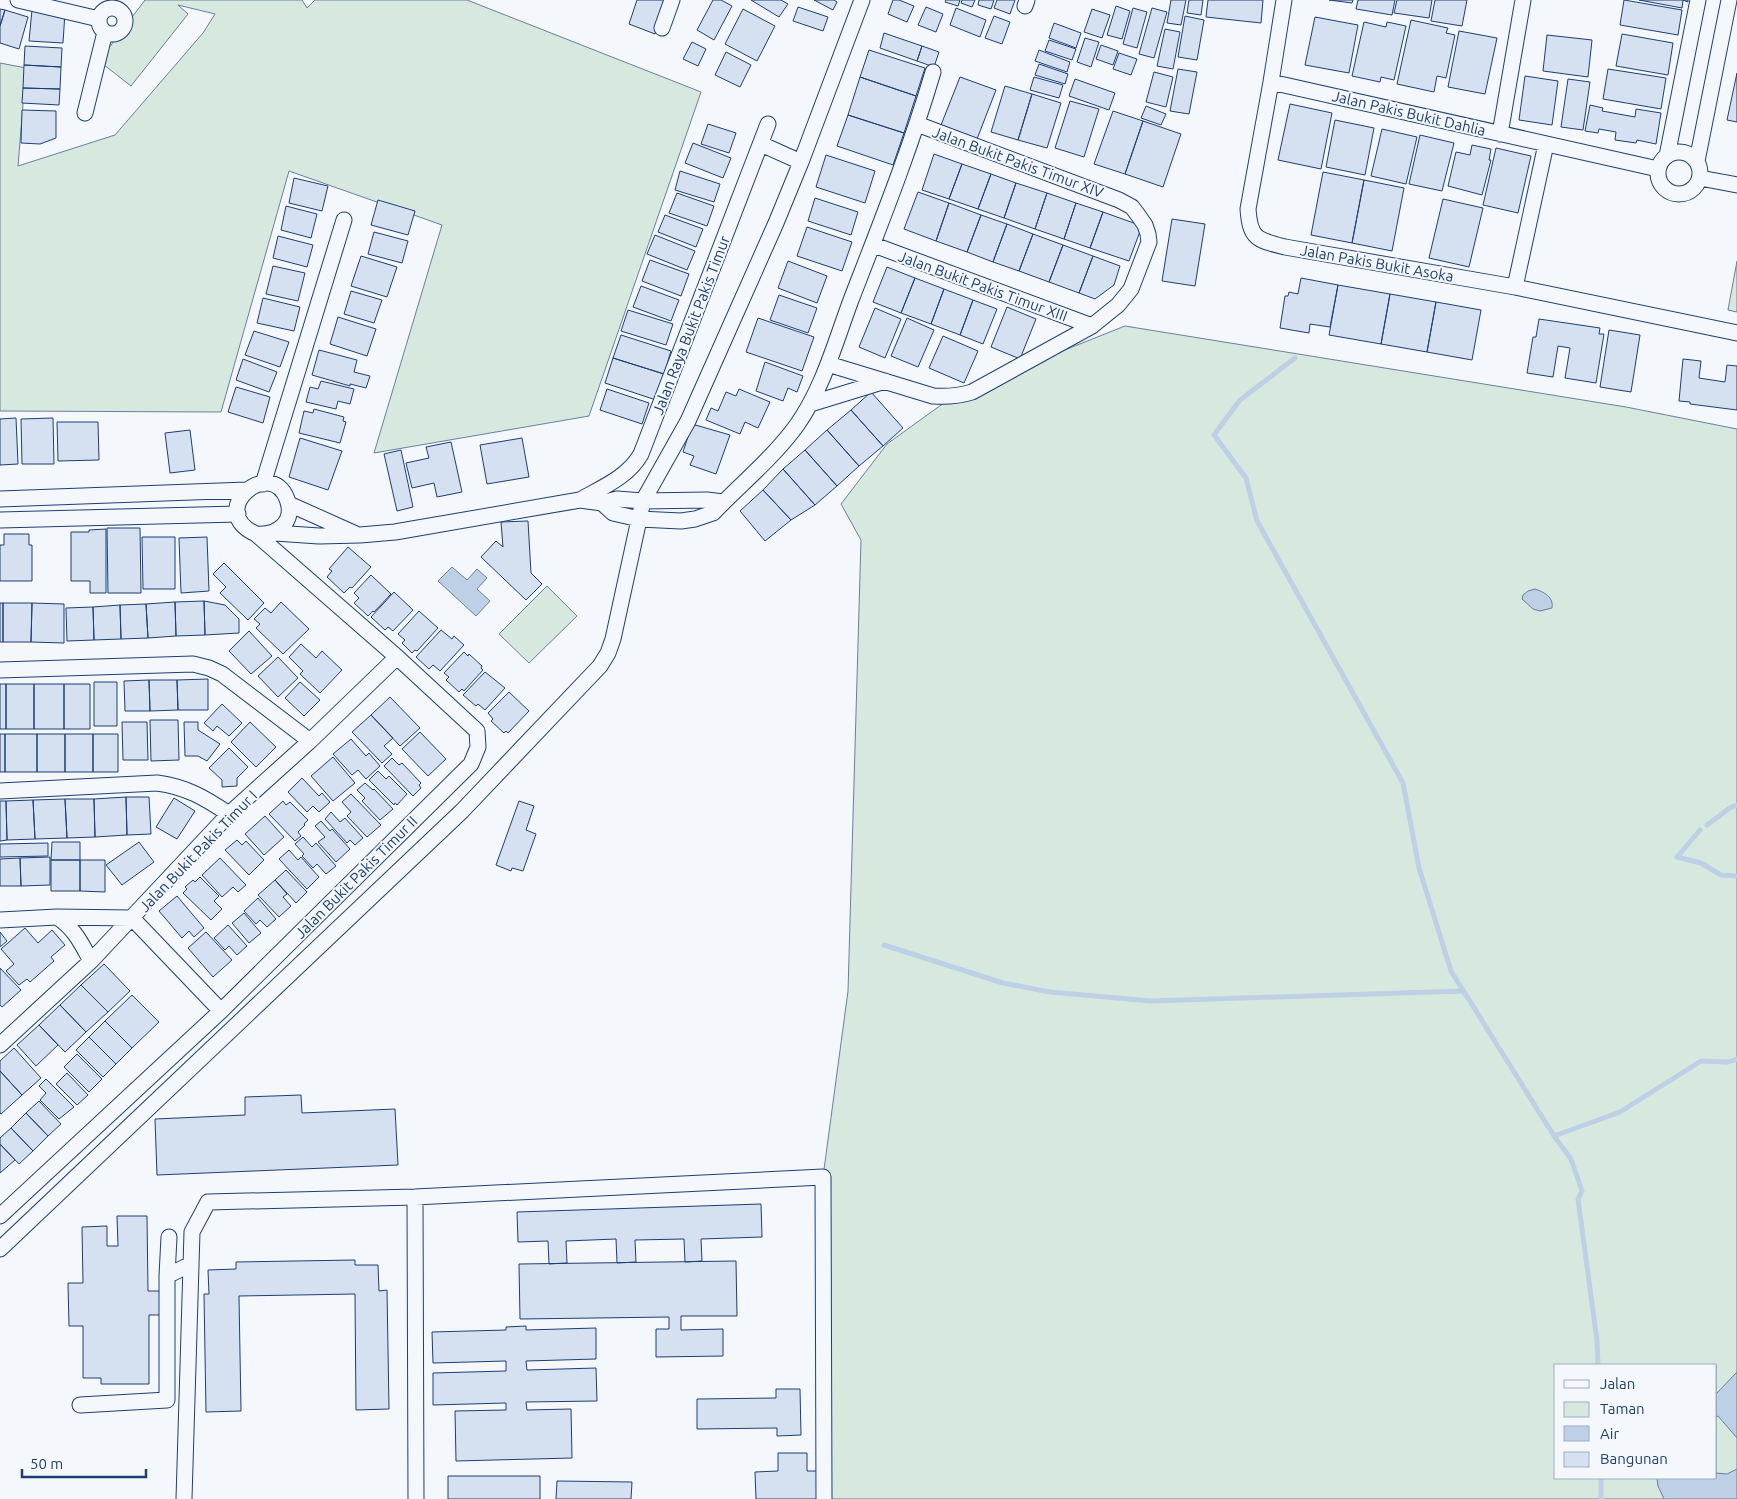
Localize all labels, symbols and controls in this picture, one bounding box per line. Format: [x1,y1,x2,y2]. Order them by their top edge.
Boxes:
street label: Jalan Pakis Bukit Dahlia [1330,87,1488,139]
street label: Jalan Bukit Pakis Timur XIV [930,123,1106,201]
street label: Jalan Raya Bukit Pakis Timur [649,233,733,417]
street label: Jalan Pakis Bukit Asoka [1299,241,1455,285]
street label: Jalan Bukit Pakis Timur XIII [896,247,1070,325]
street label: Jalan Bukit Pakis Timur I [136,787,260,915]
street label: Jalan Bukit Pakis Timur II [291,812,421,942]
legend [1554,1364,1717,1479]
text: Jalan [1600,1375,1635,1392]
text: Taman [1600,1400,1645,1417]
text: Air [1600,1425,1619,1442]
scale bar [22,1446,146,1478]
text: Bangunan [1600,1450,1668,1467]
text: 50 m [30,1455,63,1472]

